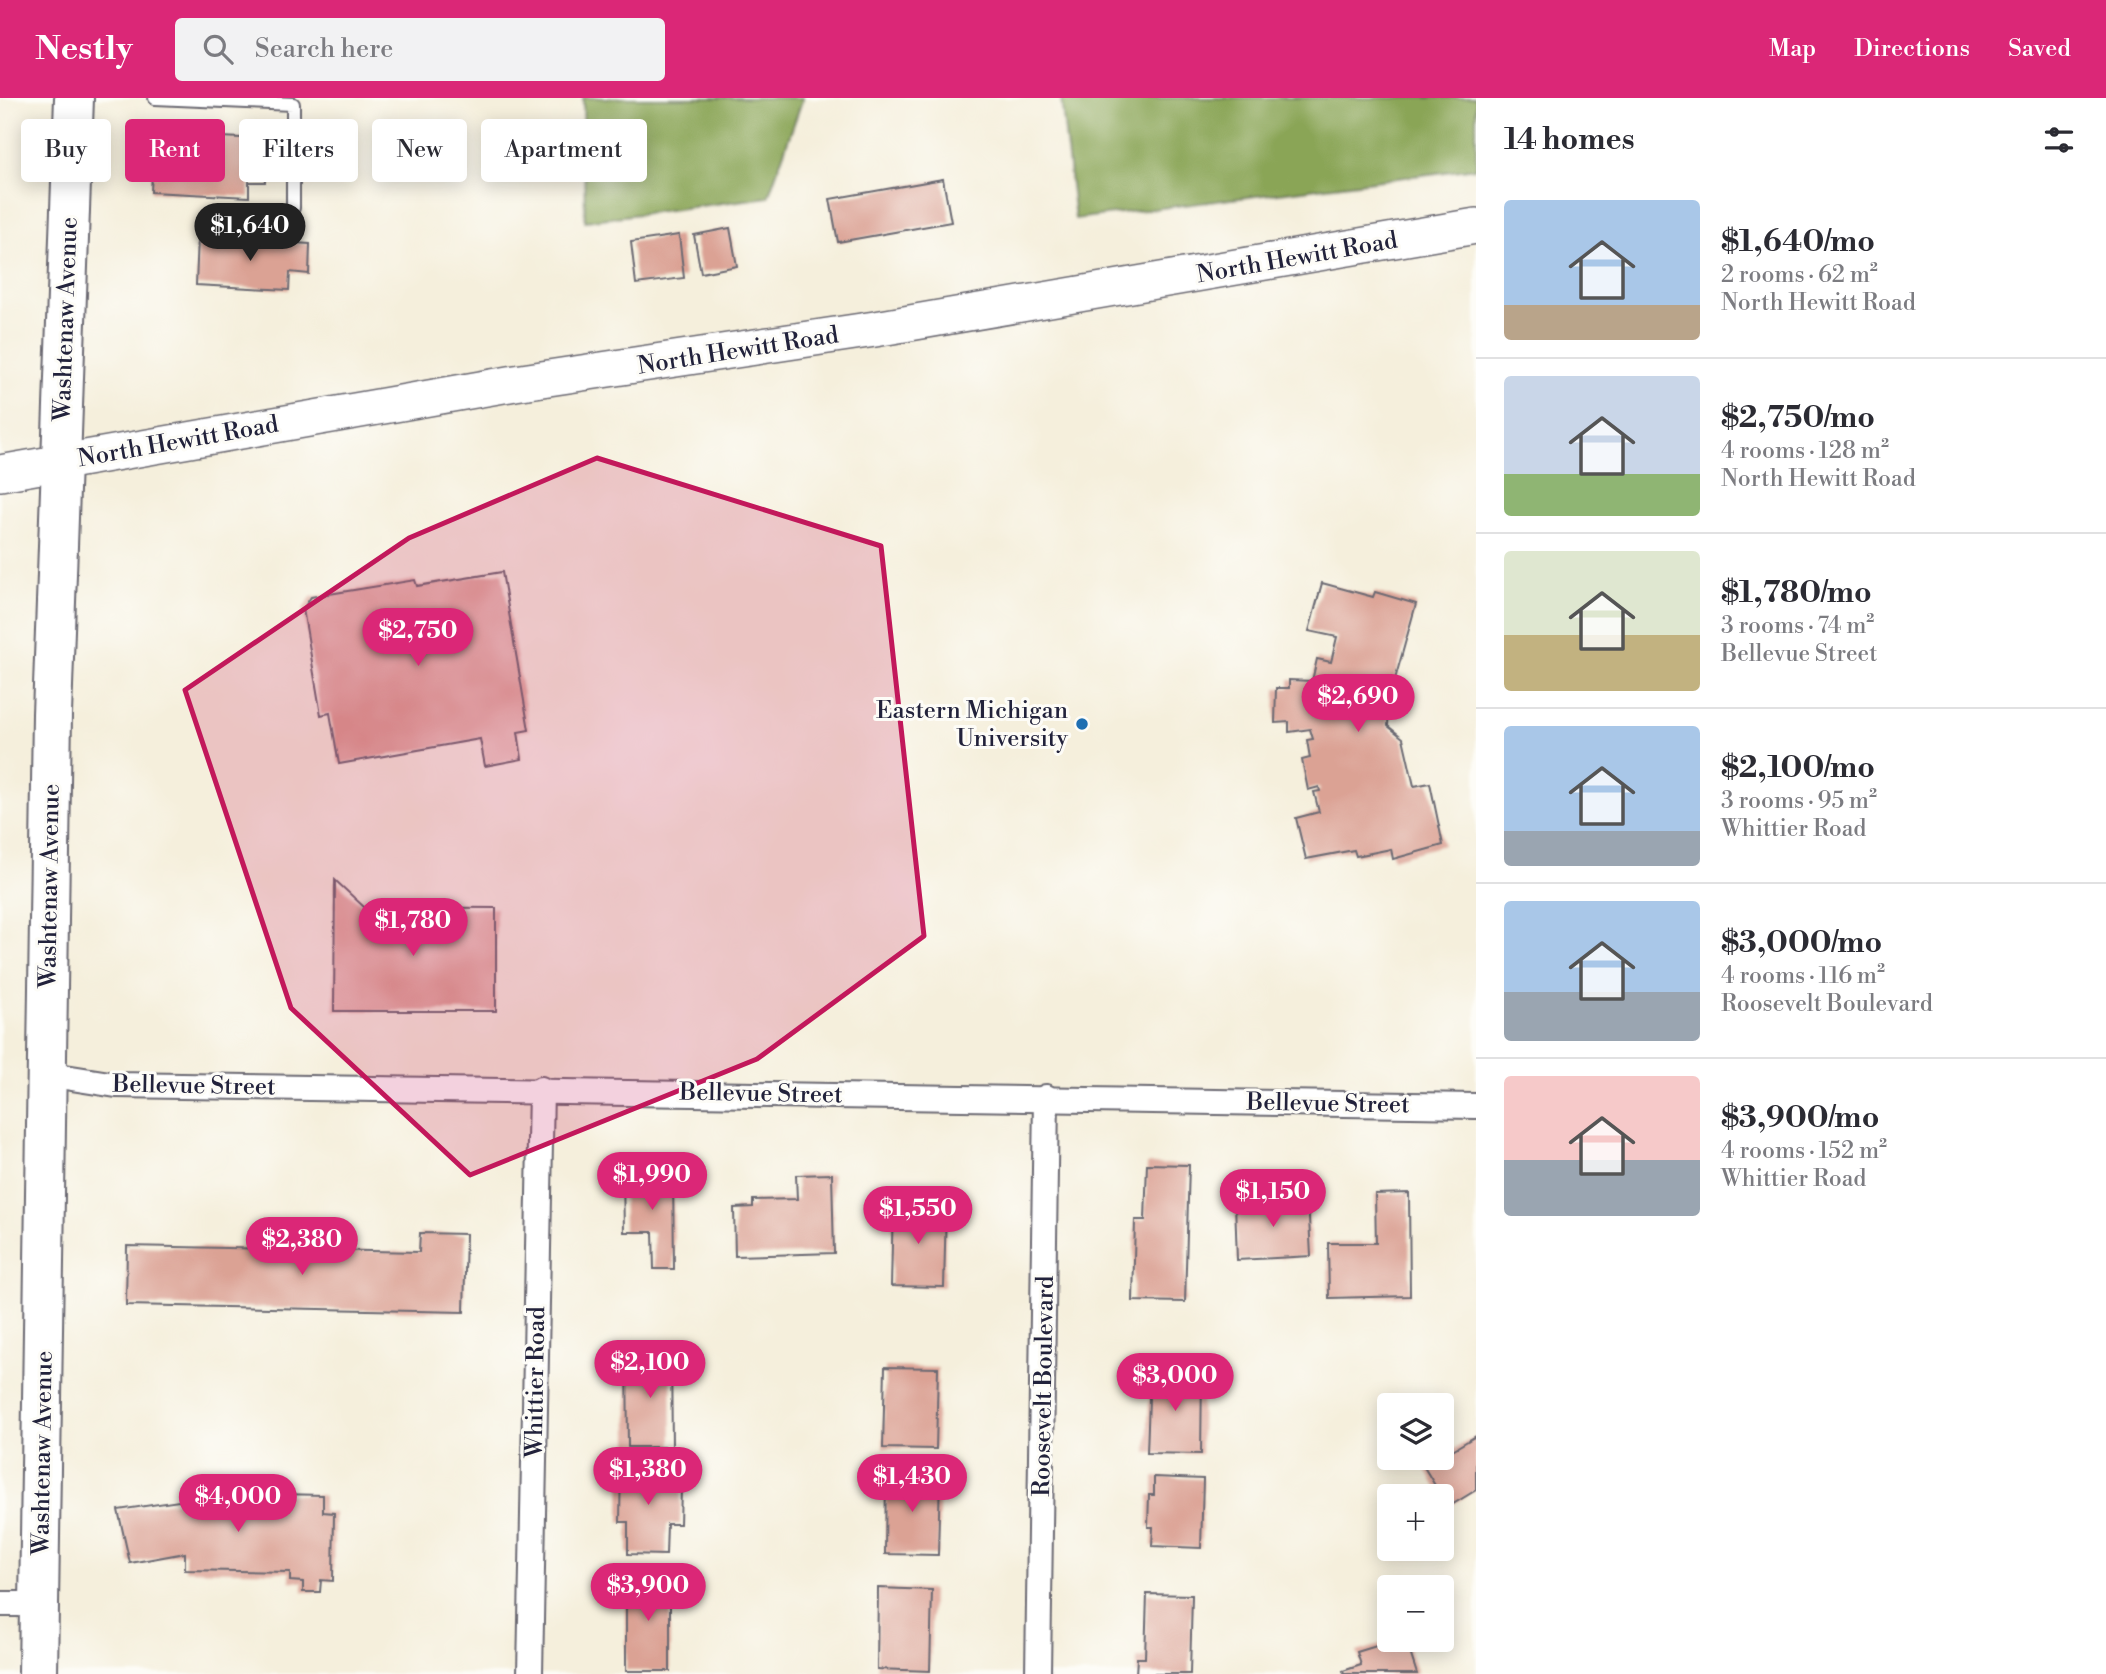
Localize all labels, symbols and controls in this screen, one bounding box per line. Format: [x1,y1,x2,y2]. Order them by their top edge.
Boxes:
search box [175,18,665,81]
text: Nestly [35,29,133,70]
icon: search [199,30,237,68]
text: Search here [255,33,393,65]
text: Map [1769,34,1816,64]
text: Directions [1854,34,1970,64]
text: Saved [2008,34,2071,64]
chip: Buy [21,119,111,182]
chip: Rent [125,119,225,182]
chip: Filters [239,119,358,182]
chip: New [372,119,467,182]
chip: Apartment [481,119,647,182]
text: 14 homes [1504,121,1635,159]
icon: filters [2040,121,2078,159]
pin: $1,640 [193,204,307,263]
text: $1,640 [210,212,290,240]
street label: Washtenaw Avenue [47,216,85,423]
text: $1,640/mo [1721,223,1875,261]
street label: North Hewitt Road [1195,226,1400,290]
icon: home [1560,228,1644,312]
text: 2 rooms · 62 m² [1721,261,1878,289]
text: North Hewitt Road [1721,289,1916,317]
street label: North Hewitt Road [635,320,841,382]
text: $2,750/mo [1721,399,1875,437]
icon: home [1560,404,1644,488]
street label: North Hewitt Road [76,410,281,474]
text: 4 rooms · 128 m² [1721,437,1889,465]
text: North Hewitt Road [1721,465,1916,493]
text: $1,780/mo [1721,574,1872,612]
icon: home [1560,579,1644,663]
pin: $2,750 [361,608,475,668]
text: 3 rooms · 74 m² [1721,612,1874,640]
text: $2,750 [378,617,458,645]
text: Bellevue Street [1721,640,1877,668]
pin: $2,690 [1301,674,1415,734]
text: $2,690 [1318,683,1398,711]
place label: Eastern Michigan University [876,696,1068,754]
marker: Eastern Michigan University [1074,716,1090,732]
text: $2,100/mo [1721,749,1875,787]
icon: home [1560,754,1644,838]
street label: Washtenaw Avenue [33,784,67,990]
text: 3 rooms · 95 m² [1721,787,1877,815]
text: Whittier Road [1721,815,1866,843]
pin: $1,780 [356,898,470,958]
text: $1,780 [375,907,451,935]
text: $3,000/mo [1721,924,1882,962]
icon: home [1560,929,1644,1013]
text: 4 rooms · 116 m² [1721,962,1885,990]
text: Roosevelt Boulevard [1721,990,1933,1018]
street label: Bellevue Street [111,1070,276,1102]
street label: Bellevue Street [678,1078,843,1110]
street label: Bellevue Street [1245,1088,1410,1120]
text: $3,900/mo [1721,1099,1879,1137]
icon: home [1560,1104,1644,1188]
text: 4 rooms · 152 m² [1721,1137,1887,1165]
pin: $1,990 [595,1152,709,1212]
text: $1,990 [613,1161,691,1189]
text: Whittier Road [1721,1165,1866,1193]
pin: $1,150 [1216,1170,1330,1229]
text: $1,150 [1236,1178,1310,1206]
pin: $1,550 [861,1186,975,1246]
text: $1,550 [879,1195,957,1223]
pin: $2,380 [245,1218,359,1277]
text: $2,380 [262,1226,342,1254]
street label: Roosevelt Boulevard [1027,1275,1061,1497]
street label: Whittier Road [520,1306,552,1459]
pin: $2,100 [593,1340,707,1400]
text: $2,100 [610,1349,690,1377]
street label: Washtenaw Avenue [26,1351,60,1557]
pin: $3,000 [1118,1354,1232,1413]
text: $3,000 [1133,1362,1217,1390]
map controls [1377,1393,1454,1652]
button: layers [1377,1393,1454,1470]
pin: $1,380 [591,1448,705,1507]
pin: $1,430 [855,1454,969,1514]
text: $1,380 [609,1456,687,1484]
text: $1,430 [873,1463,951,1491]
pin: $4,000 [181,1474,295,1534]
text: $4,000 [195,1483,281,1511]
button: + [1377,1484,1454,1561]
pin: $3,900 [591,1564,705,1623]
text: $3,900 [607,1572,689,1600]
button: − [1377,1575,1454,1652]

